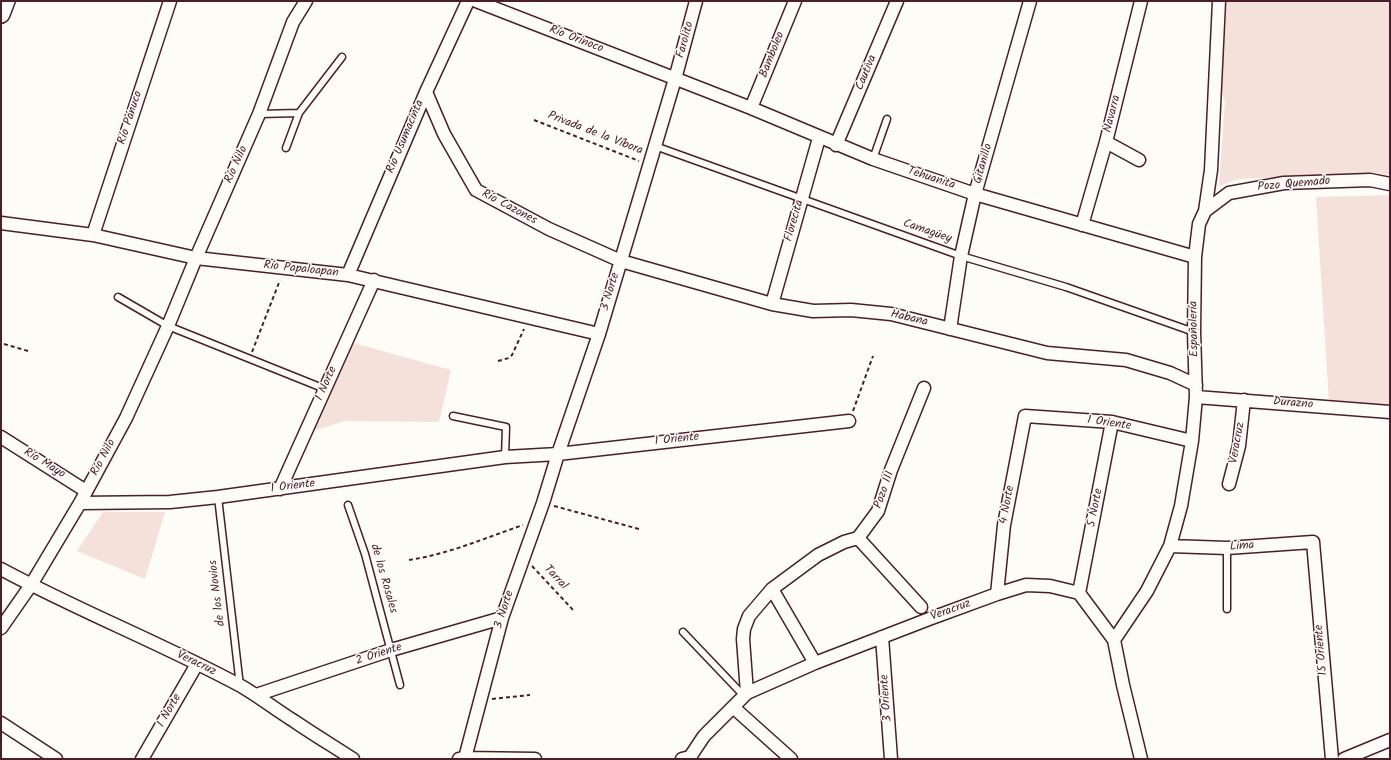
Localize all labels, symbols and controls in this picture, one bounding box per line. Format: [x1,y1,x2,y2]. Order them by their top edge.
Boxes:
street label: Farolito [674,20,698,60]
street label: Río Orinoco [547,23,605,57]
street label: Bamboleo [757,30,789,80]
street label: Cautiva [853,53,881,93]
street label: Río Pánuco [116,90,146,146]
street label: Navarra [1101,94,1125,134]
street label: Río Usumacinta [384,98,428,176]
street label: Privada de la Víbora [545,109,645,159]
street label: Gitanillo [971,142,997,186]
street label: Río Nilo [222,144,252,186]
street label: Tehuanita [905,165,957,193]
street label: Pozo Quemado [1257,175,1331,195]
street label: Río Cazones [479,187,539,229]
street label: Florecita [782,199,808,243]
street label: Camagüey [901,217,953,247]
street label: Río Papaloapan [263,259,339,281]
street label: 3 Norte [598,271,624,313]
street label: Españolería [1187,301,1203,357]
street label: Habana [889,308,929,330]
street label: 1 Norte [313,365,341,403]
street label: Durazno [1272,395,1314,413]
street label: 1 Oriente [1086,414,1132,434]
street label: Veracruz [1227,421,1249,465]
street label: 1 Oriente [654,431,700,449]
street label: Río Nilo [88,437,120,479]
street label: Río Mayo [21,446,67,482]
street label: Pozo 111 [872,469,898,511]
street label: 1 Oriente [270,477,316,497]
street label: 4 Norte [998,485,1018,525]
street label: 5 Norte [1085,488,1107,528]
street label: Lima [1229,539,1255,555]
street label: de los Rosales [366,543,400,615]
street label: de los Novios [207,559,229,627]
street label: Tarral [540,563,570,593]
street label: 3 Norte [492,589,518,631]
street label: Veracruz [929,597,973,625]
street label: 15 Oriente [1313,624,1331,676]
street label: 2 Oriente [354,641,404,669]
street label: Veracruz [174,648,218,680]
street label: 3 Oriente [878,674,896,722]
street label: 1 Norte [155,692,185,730]

